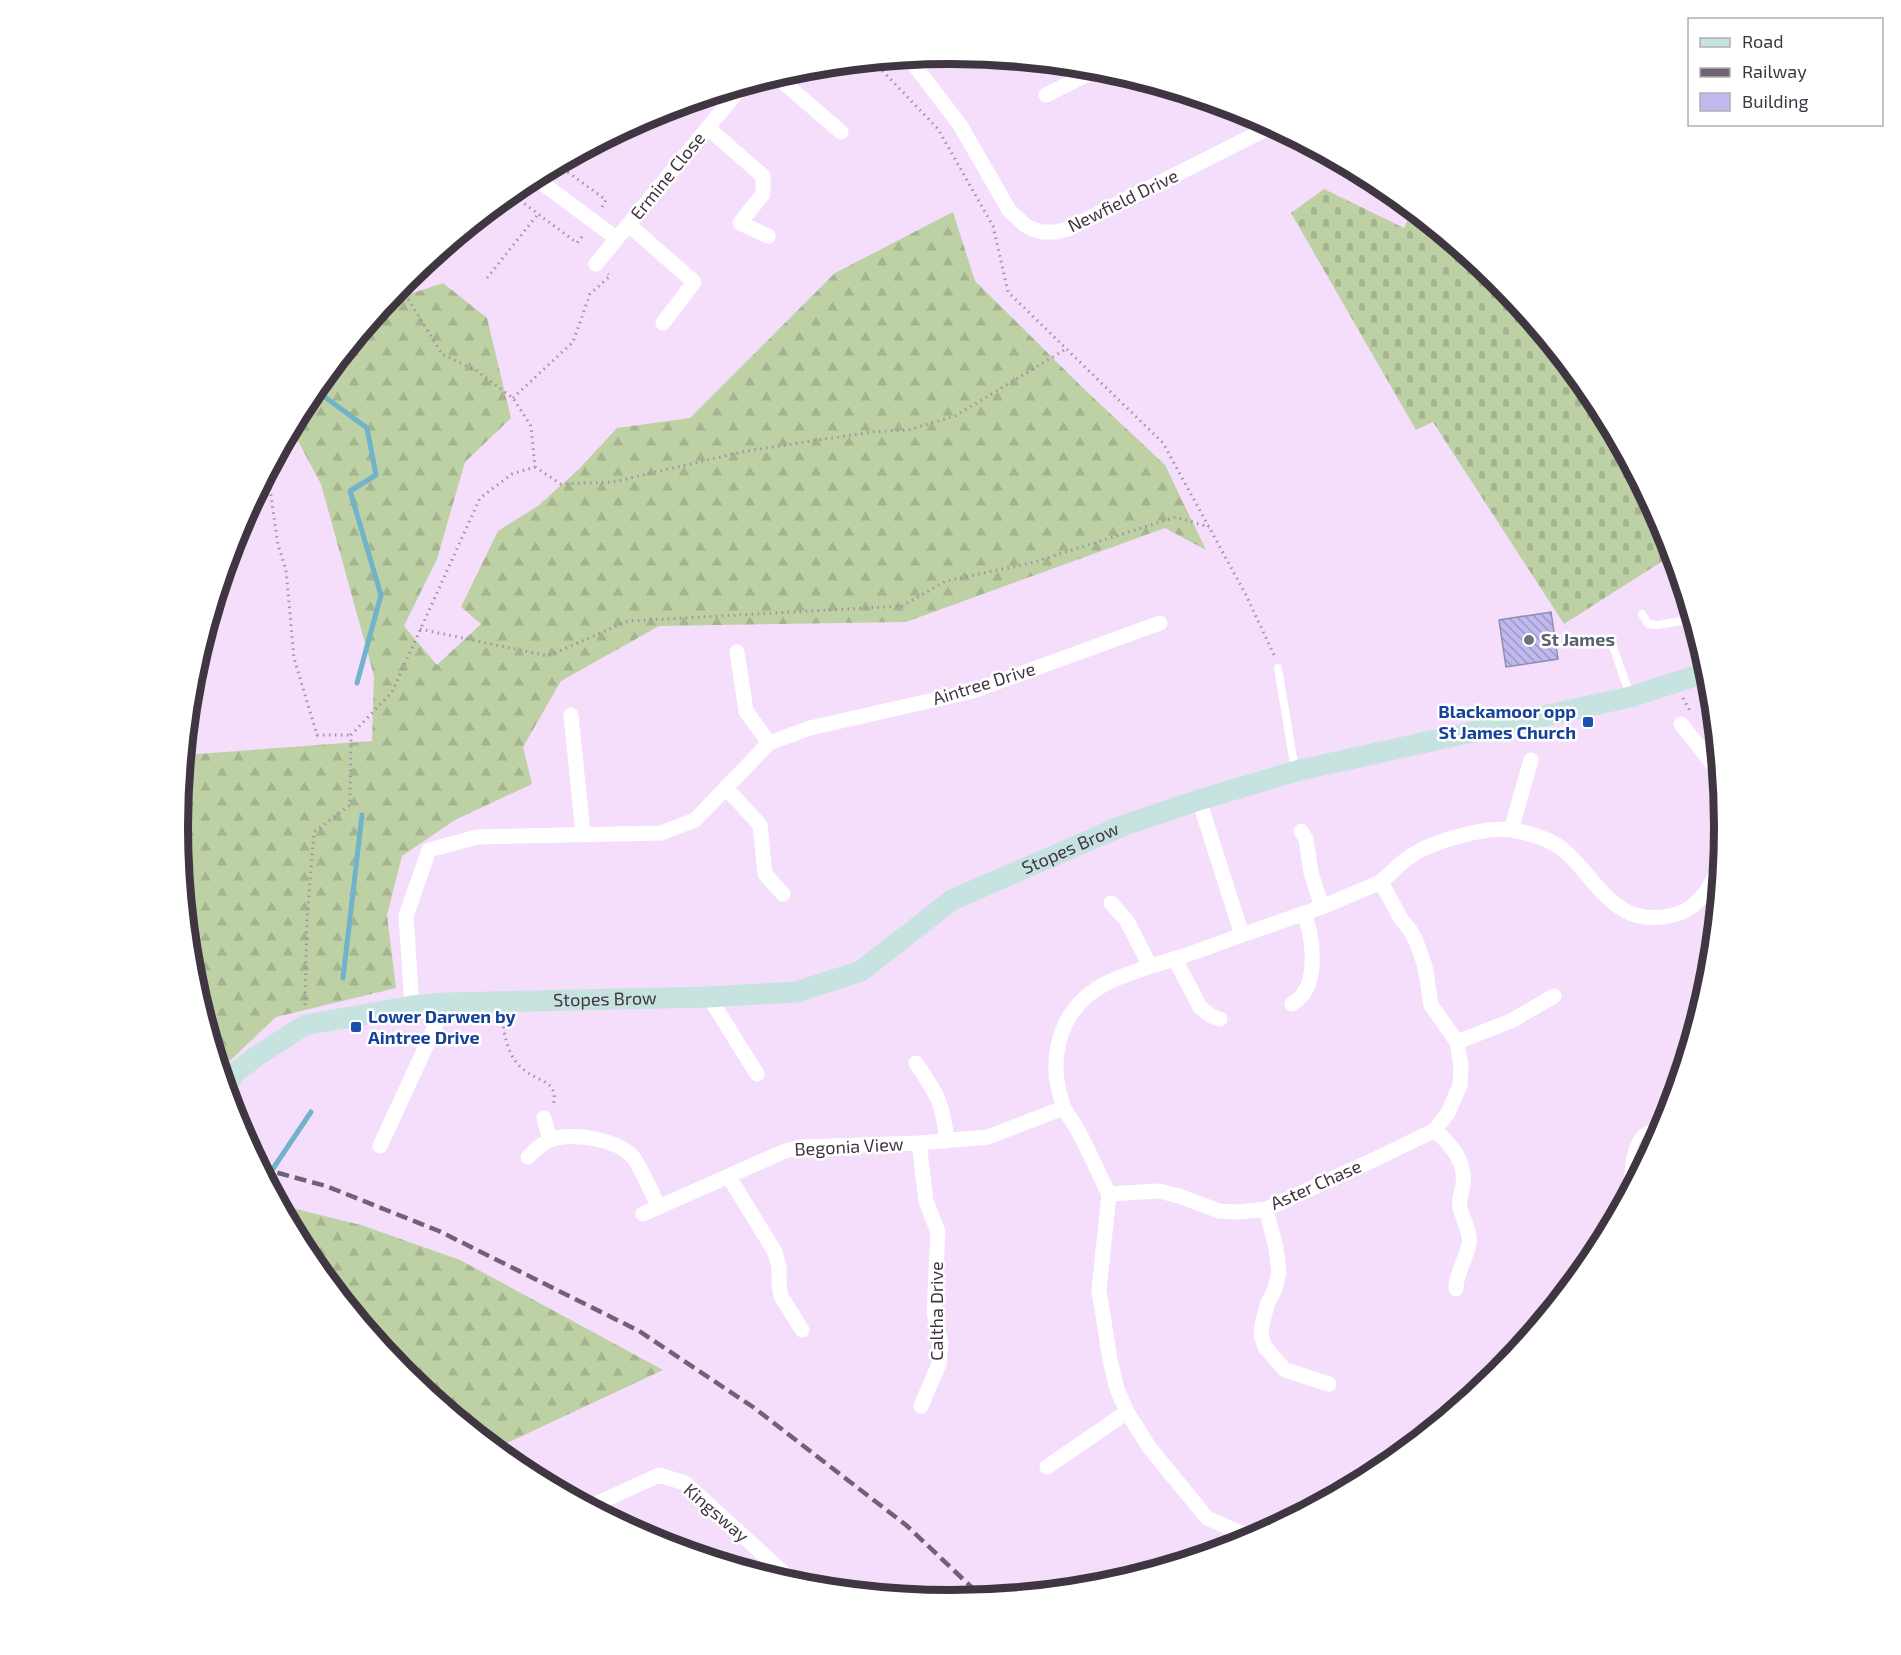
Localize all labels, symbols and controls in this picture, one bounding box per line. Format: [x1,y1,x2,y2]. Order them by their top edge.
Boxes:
legend [1688,18,1883,126]
text: Road [1742,30,1783,52]
text: Railway [1742,60,1807,82]
text: Building [1742,90,1809,112]
street label: Ermine Close [625,127,709,224]
street label: Newfield Drive [1064,164,1181,236]
place label: St James [1541,628,1615,650]
marker: St James [1522,633,1536,647]
street label: Aintree Drive [930,657,1038,709]
place label: Blackamoor opp St James Church [1438,700,1576,743]
marker: Blackamoor opp St James Church [1581,715,1595,729]
street label: Stopes Brow [1018,817,1122,878]
street label: Stopes Brow [553,986,657,1011]
place label: Lower Darwen by Aintree Drive [368,1005,517,1048]
marker: Lower Darwen by Aintree Drive [349,1020,363,1034]
street label: Begonia View [794,1132,904,1160]
street label: Aster Chase [1267,1154,1364,1214]
street label: Caltha Drive [925,1261,947,1361]
street label: Kingsway [680,1478,754,1547]

